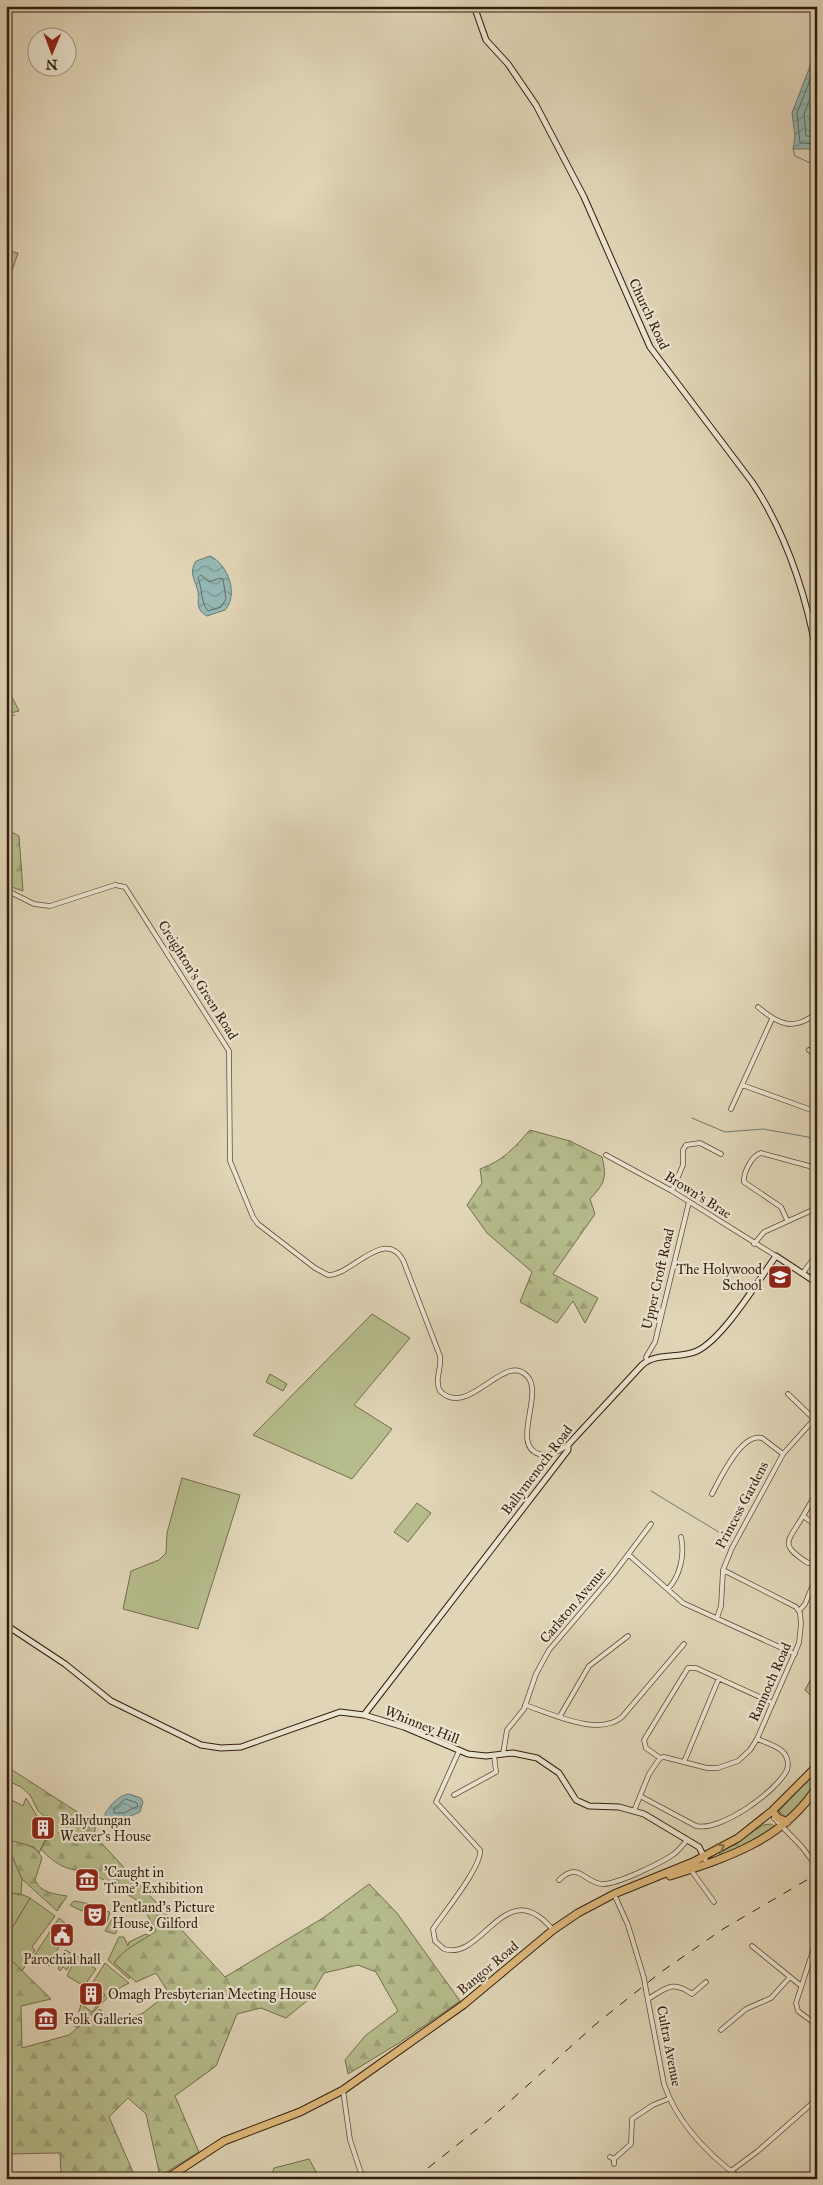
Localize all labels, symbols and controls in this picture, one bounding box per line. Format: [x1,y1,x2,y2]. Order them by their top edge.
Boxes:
north arrow [28,28,78,78]
text: N [46,56,58,73]
street label: Church Road [625,276,673,352]
street label: Creighton's Green Road [154,917,242,1043]
street label: Brown's Brae [661,1168,735,1222]
street label: Upper Croft Road [638,1227,678,1331]
place label: The Holywood School [676,1261,762,1294]
school or university icon: The Holywood School [767,1264,793,1290]
street label: Ballymenoch Road [498,1422,576,1518]
street label: Princess Gardens [712,1458,772,1552]
street label: Carlston Avenue [536,1563,610,1647]
street label: Rannoch Road [745,1640,795,1724]
street label: Whinney Hill [382,1702,462,1748]
place label: Ballydungan Weaver's House [60,1812,151,1845]
building icon: Ballydungan Weaver's House [30,1815,56,1841]
one-way arrow [716,1843,725,1853]
place label: 'Caught in Time' Exhibition [104,1864,204,1897]
museum icon: 'Caught in Time' Exhibition [74,1867,100,1893]
place label: Pentland's Picture House, Gilford [112,1899,215,1932]
theatre icon: Pentland's Picture House, Gilford [82,1902,108,1928]
public building icon: Parochial hall [49,1922,75,1948]
street label: Bangor Road [454,1938,522,1998]
place label: Parochial hall [23,1951,101,1968]
building icon: Omagh Presbyterian Meeting House [78,1981,104,2007]
place label: Omagh Presbyterian Meeting House [108,1986,317,2003]
street label: Cultra Avenue [653,2004,685,2088]
museum icon: Folk Galleries [33,2006,59,2032]
place label: Folk Galleries [64,2011,143,2028]

